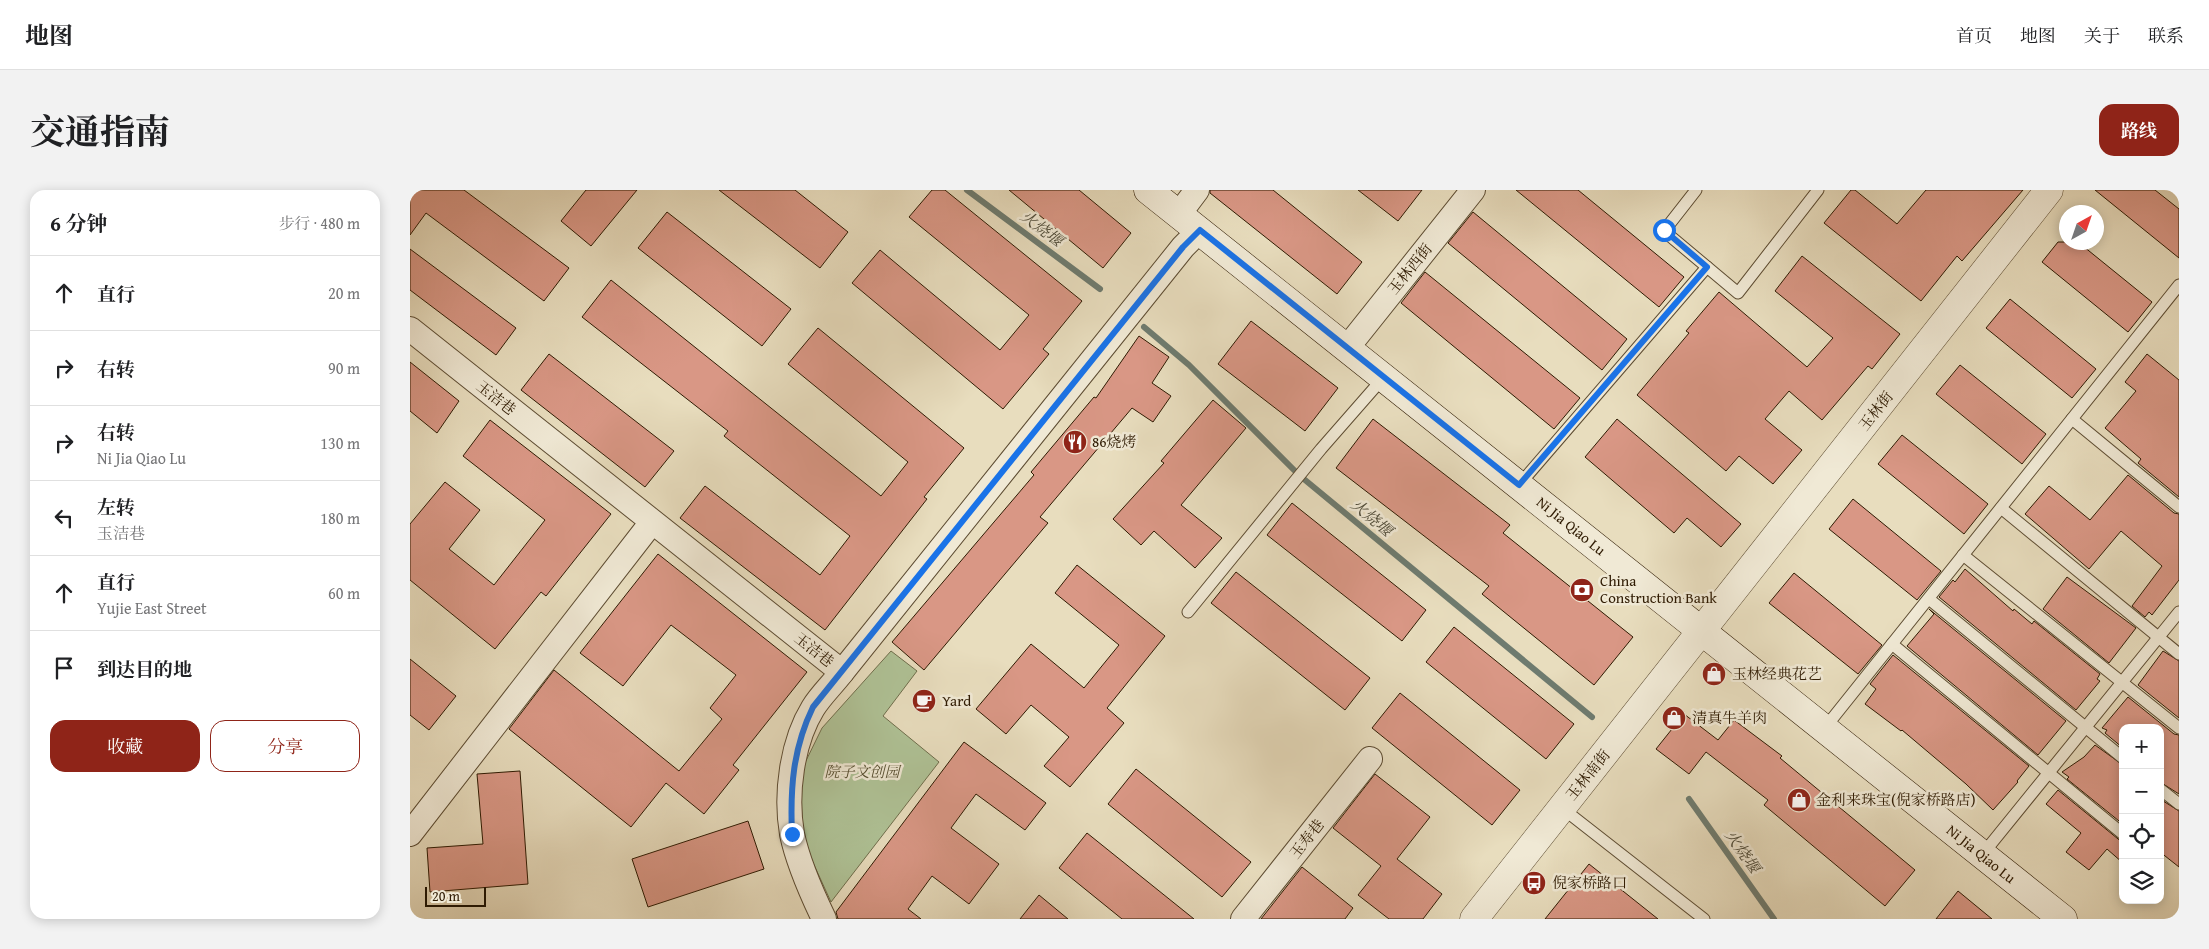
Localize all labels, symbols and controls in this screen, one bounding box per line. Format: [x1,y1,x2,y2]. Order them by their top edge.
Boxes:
text: 地图 [25,18,73,53]
text: 首页 [1956,22,1992,49]
text: 地图 [2020,22,2056,49]
text: 关于 [2084,22,2120,49]
text: 联系 [2148,22,2184,49]
button: 路线 [2099,104,2179,156]
text: 交通指南 [30,106,170,157]
water label: 火烧堰 [1016,204,1071,254]
north arrow [2059,205,2104,250]
text: 6 分钟 [50,208,108,239]
text: 步行 · 480 m [279,211,360,235]
route start [1653,219,1676,242]
street label: 玉林西街 [1383,239,1437,299]
icon: ahead [50,279,78,307]
text: 直行 [97,280,135,308]
text: 20 m [328,281,360,305]
icon: right [50,354,78,382]
text: 右转 [97,355,135,383]
text: 90 m [328,356,360,380]
street label: 玉洁巷 [472,375,521,420]
street label: 玉林街 [1853,386,1898,435]
text: 右转 [97,418,135,446]
icon: right [50,429,78,457]
restaurant icon: 86烧烤 [1062,429,1088,455]
text: 130 m [320,431,360,455]
place label: 86烧烤 [1092,431,1136,452]
text: Ni Jia Qiao Lu [97,446,186,470]
street label: Ni Jia Qiao Lu [1532,491,1611,561]
water label: 火烧堰 [1346,492,1400,544]
text: 左转 [97,493,135,521]
icon: left [50,504,78,532]
text: 180 m [320,506,360,530]
text: 玉洁巷 [97,521,145,545]
text: 直行 [97,568,135,596]
place label: China Construction Bank [1600,570,1717,608]
bank icon: China Construction Bank [1569,577,1595,603]
icon: ahead [50,579,78,607]
text: 60 m [328,581,360,605]
text: Yujie East Street [97,596,207,620]
street label: 玉洁巷 [790,627,839,672]
icon: arrive [50,654,78,682]
text: 到达目的地 [97,655,192,683]
shop icon: 玉林经典花艺 [1701,661,1727,687]
place label: 玉林经典花艺 [1732,663,1822,684]
cafe icon: Yard [911,688,937,714]
place label: Yard [942,690,971,711]
shop icon: 清真牛羊肉 [1661,705,1687,731]
place label: 清真牛羊肉 [1692,707,1767,728]
button: 收藏 [50,720,200,772]
button: 分享 [210,720,360,772]
map controls [2119,724,2164,904]
button: + [2119,724,2164,769]
street label: 玉林南街 [1561,745,1615,805]
park label: 院子文创园 [824,761,901,782]
button: − [2119,769,2164,814]
shop icon: 金利来珠宝(倪家桥路店) [1786,787,1812,813]
place label: 金利来珠宝(倪家桥路店) [1816,789,1976,810]
street label: 玉寿巷 [1284,814,1329,863]
button: locate [2119,814,2164,859]
street label: Ni Jia Qiao Lu [1942,819,2021,889]
route end [781,823,804,846]
water label: 火烧堰 [1719,824,1768,880]
button: layers [2119,859,2164,904]
bus stop icon: 倪家桥路口 [1521,870,1547,896]
place label: 倪家桥路口 [1552,872,1627,893]
scale bar [425,884,486,907]
text: 20 m [432,886,460,906]

